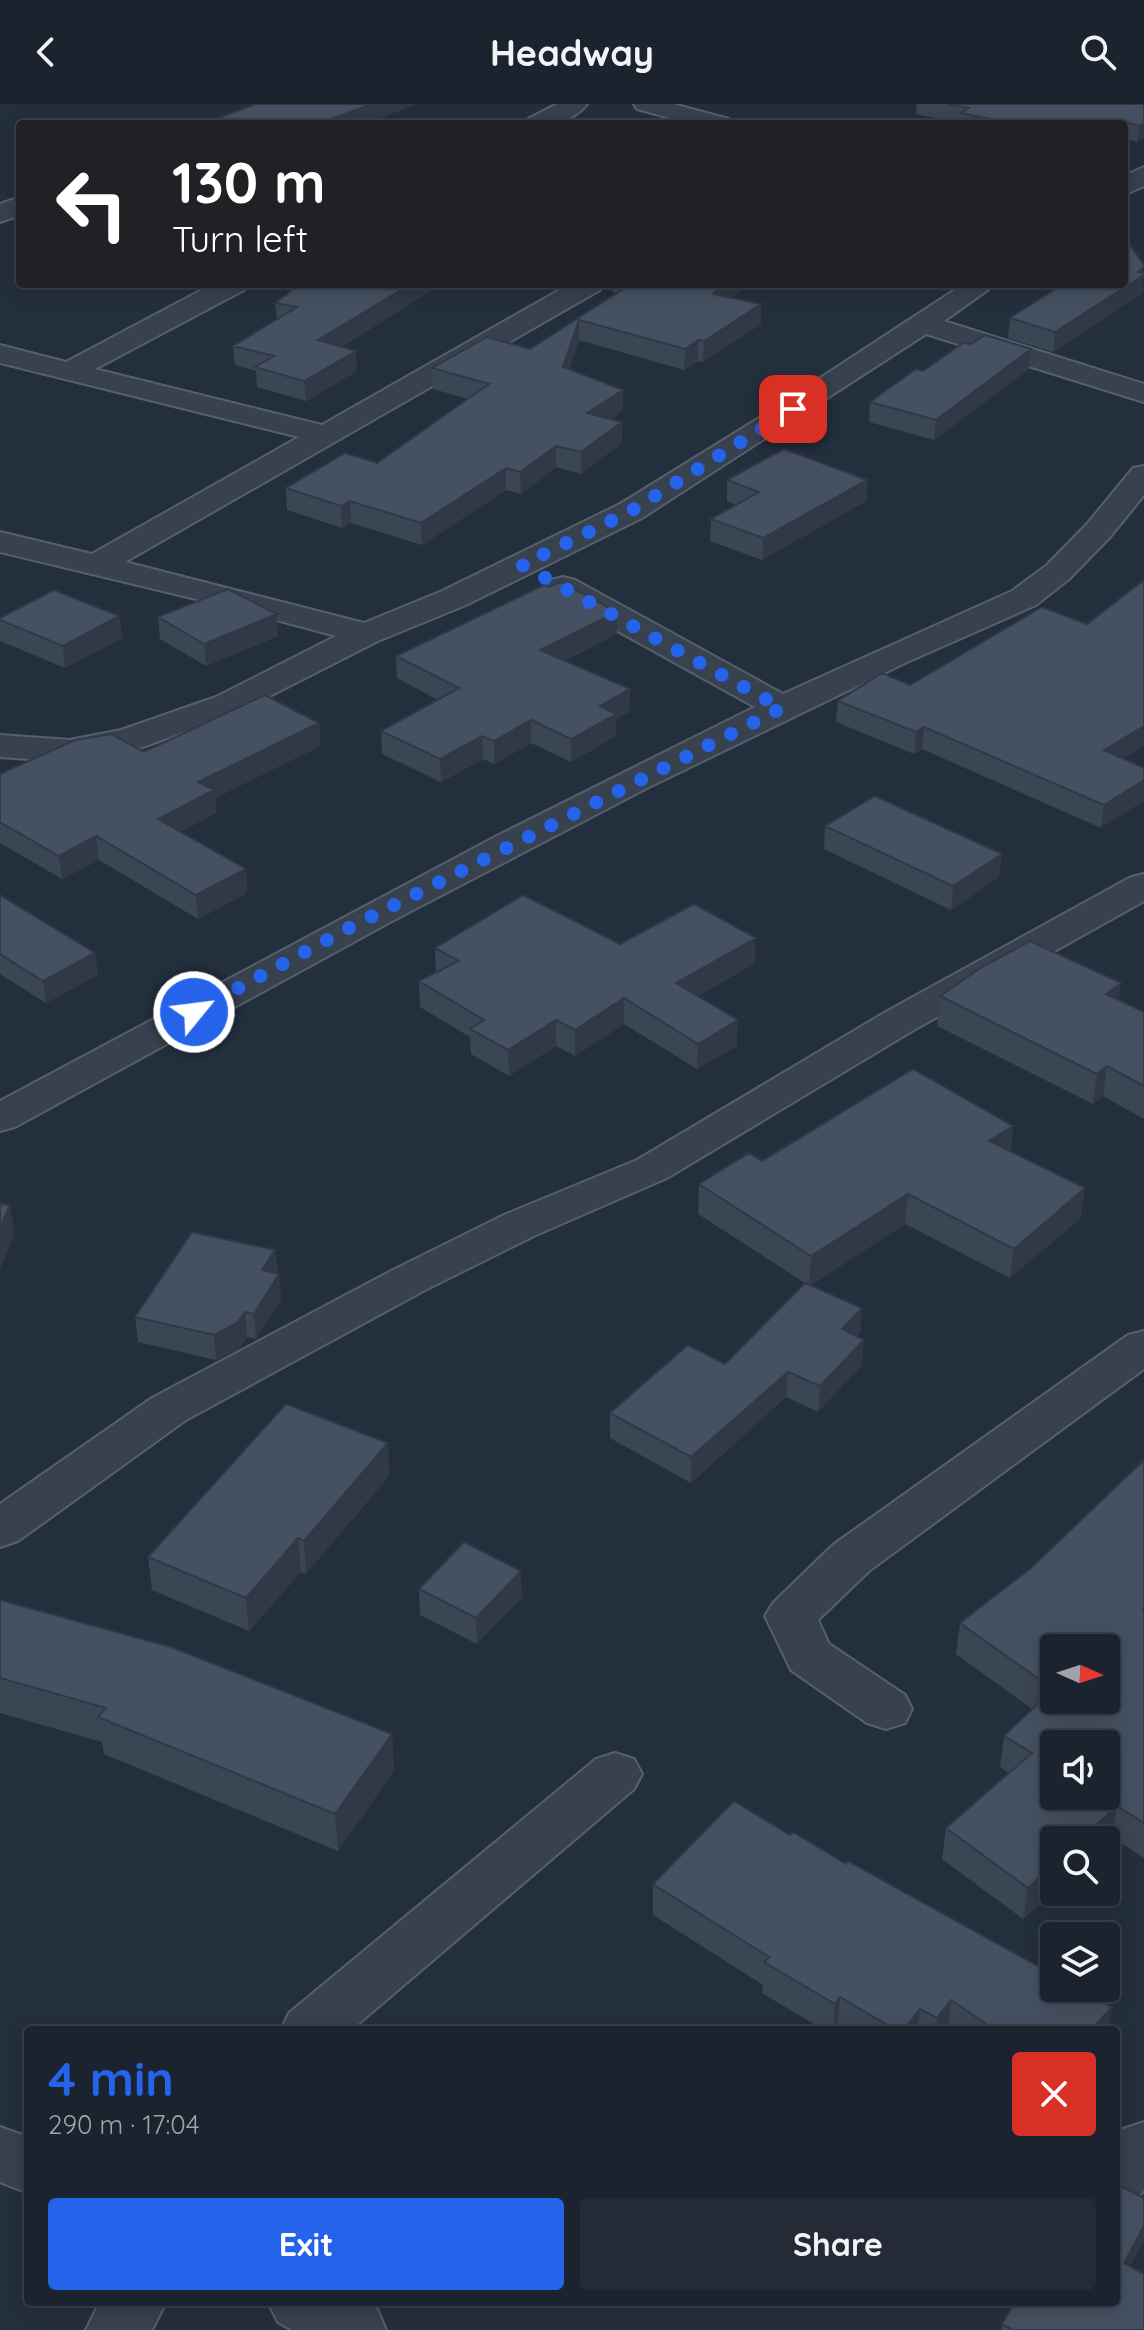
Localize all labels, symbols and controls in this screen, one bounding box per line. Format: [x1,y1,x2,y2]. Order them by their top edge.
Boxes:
icon: back [24,30,68,74]
text: Headway [490,30,654,75]
icon: search [1076,30,1120,74]
text: 130 m [172,147,326,217]
icon: left [40,152,144,256]
text: Turn left [172,216,308,261]
pin [759,375,827,443]
icon: arrive [771,387,815,431]
position arrow [152,970,236,1054]
north arrow [1040,1634,1120,1714]
map controls [1040,1634,1120,2002]
button: sound [1040,1730,1120,1810]
button: search [1040,1826,1120,1906]
button: layers [1040,1922,1120,2002]
text: 4 min [48,2048,174,2108]
button: close [1012,2052,1096,2136]
text: 290 m · 17:04 [48,2108,199,2141]
button: Exit [48,2198,564,2290]
button: Share [580,2198,1096,2290]

